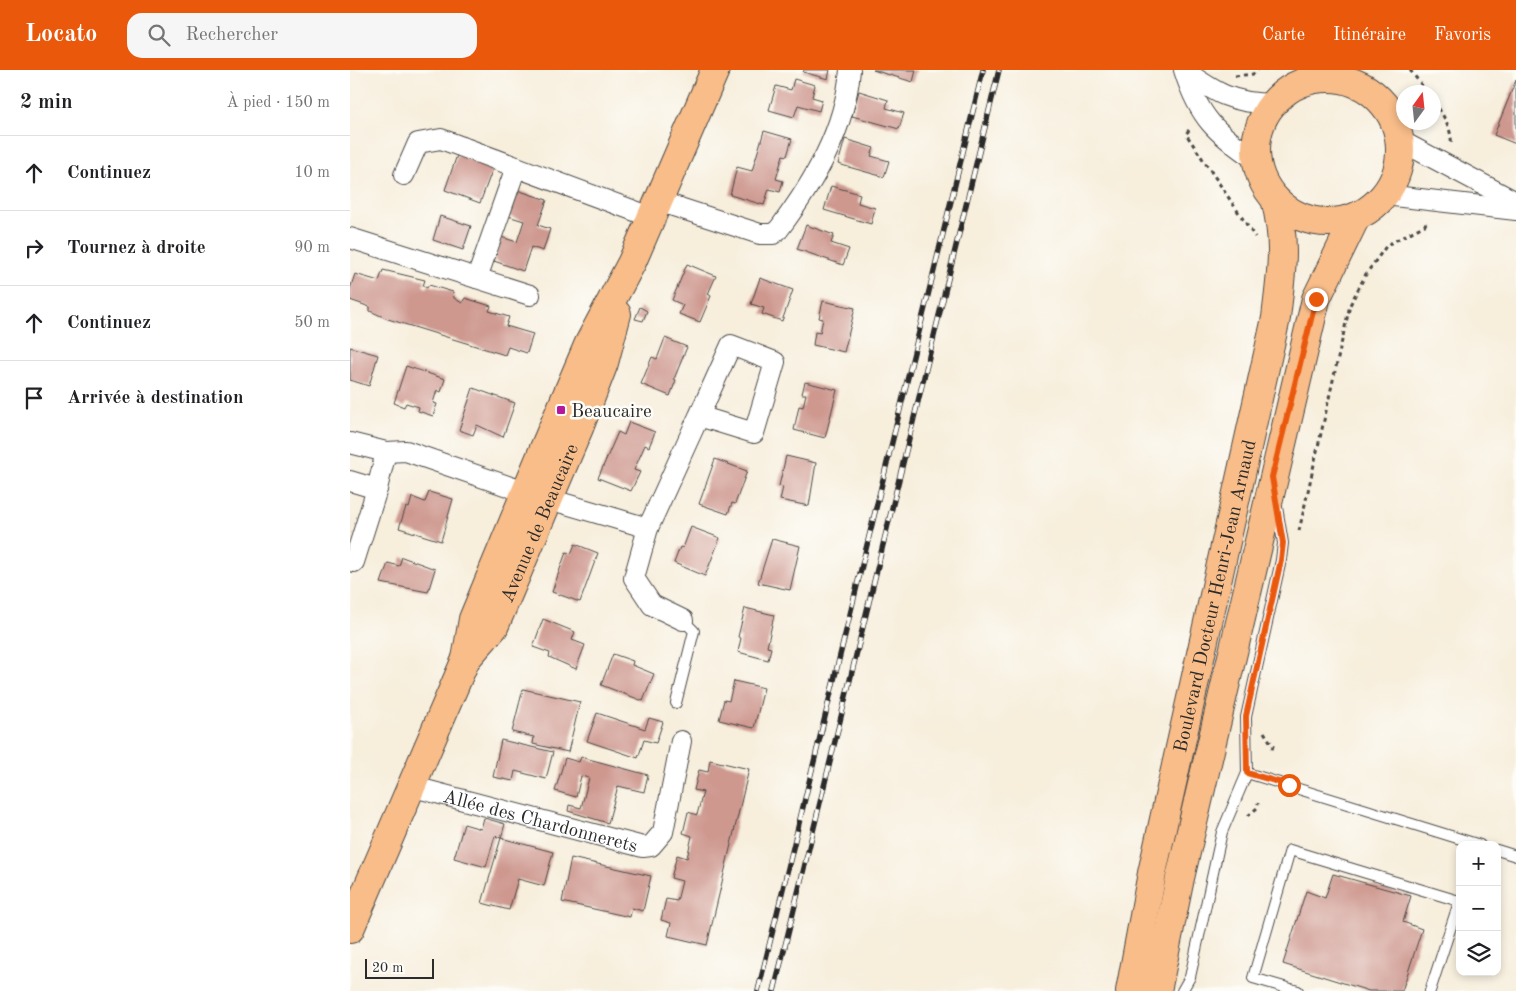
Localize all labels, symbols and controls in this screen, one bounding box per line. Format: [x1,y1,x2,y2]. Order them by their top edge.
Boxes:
search box [127,13,477,58]
icon: search [145,21,173,49]
text: Locato [25,23,97,47]
text: Rechercher [185,26,278,45]
text: Carte [1262,26,1305,44]
text: Itinéraire [1333,26,1406,44]
text: Favoris [1434,26,1491,44]
north arrow [1396,85,1441,130]
text: 2 min [20,92,73,113]
text: À pied · 150 m [227,95,330,111]
icon: ahead [20,159,48,187]
text: Continuez [67,164,151,183]
text: 10 m [294,165,330,181]
icon: right [20,234,48,262]
text: Tournez à droite [67,239,206,258]
text: 90 m [294,240,330,256]
route end [1305,288,1328,311]
icon: ahead [20,309,48,337]
text: Continuez [67,314,151,333]
text: 50 m [294,315,330,331]
icon: arrive [20,384,48,412]
text: Arrivée à destination [67,389,243,408]
place label: Beaucaire [571,403,652,422]
marker: Beaucaire [555,404,567,416]
street label: Boulevard Docteur Henri-Jean Arnaud [1172,438,1261,755]
street label: Avenue de Beaucaire [499,441,583,606]
route start [1278,774,1301,797]
street label: Allée des Chardonnerets [441,788,639,857]
map controls [1456,841,1501,976]
button: + [1456,841,1501,886]
button: − [1456,886,1501,931]
button: layers [1456,931,1501,976]
scale bar [365,956,434,979]
text: 20 m [372,961,403,975]

